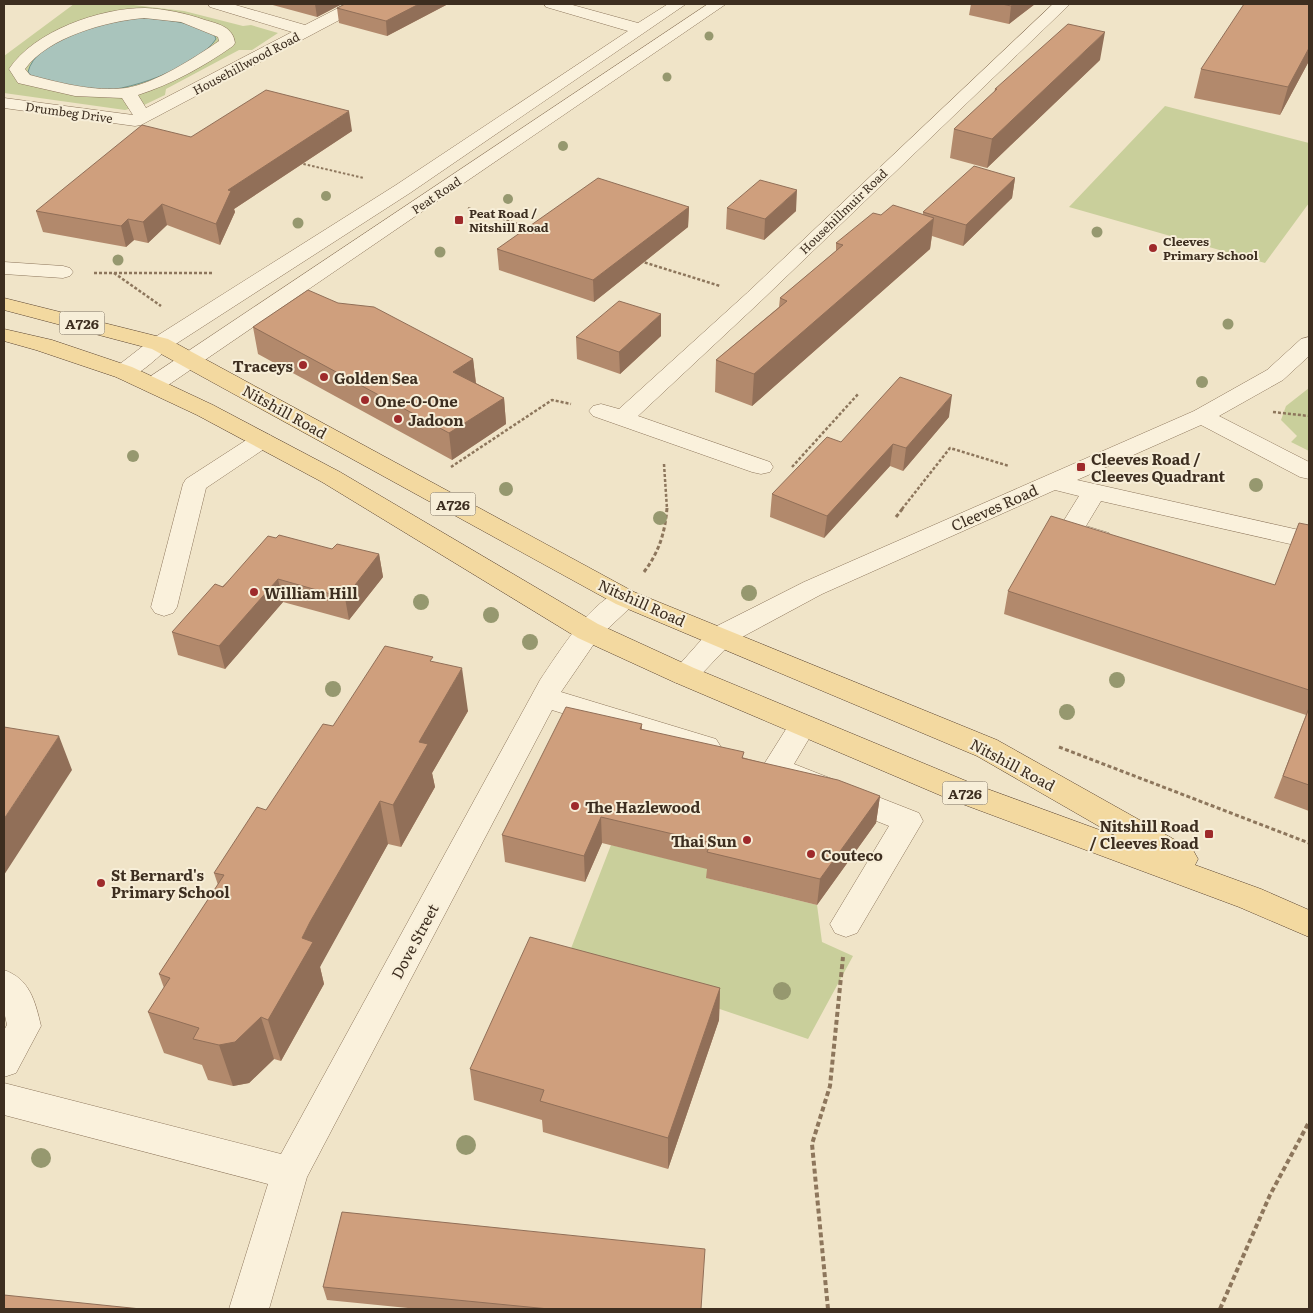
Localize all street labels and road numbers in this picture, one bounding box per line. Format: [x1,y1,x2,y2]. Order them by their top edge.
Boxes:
street label: Househillwood Road [189,27,303,99]
street label: Drumbeg Drive [24,97,114,127]
street label: Househillmuir Road [795,164,891,258]
street label: Peat Road [408,172,465,218]
road number: A726 [59,312,104,334]
street label: Nitshill Road [239,378,331,444]
street label: Cleeves Road [947,478,1041,536]
road number: A726 [430,492,476,516]
street label: Nitshill Road [595,572,689,632]
street label: Nitshill Road [966,732,1060,796]
road number: A726 [942,781,988,804]
street label: Dove Street [385,899,443,983]

